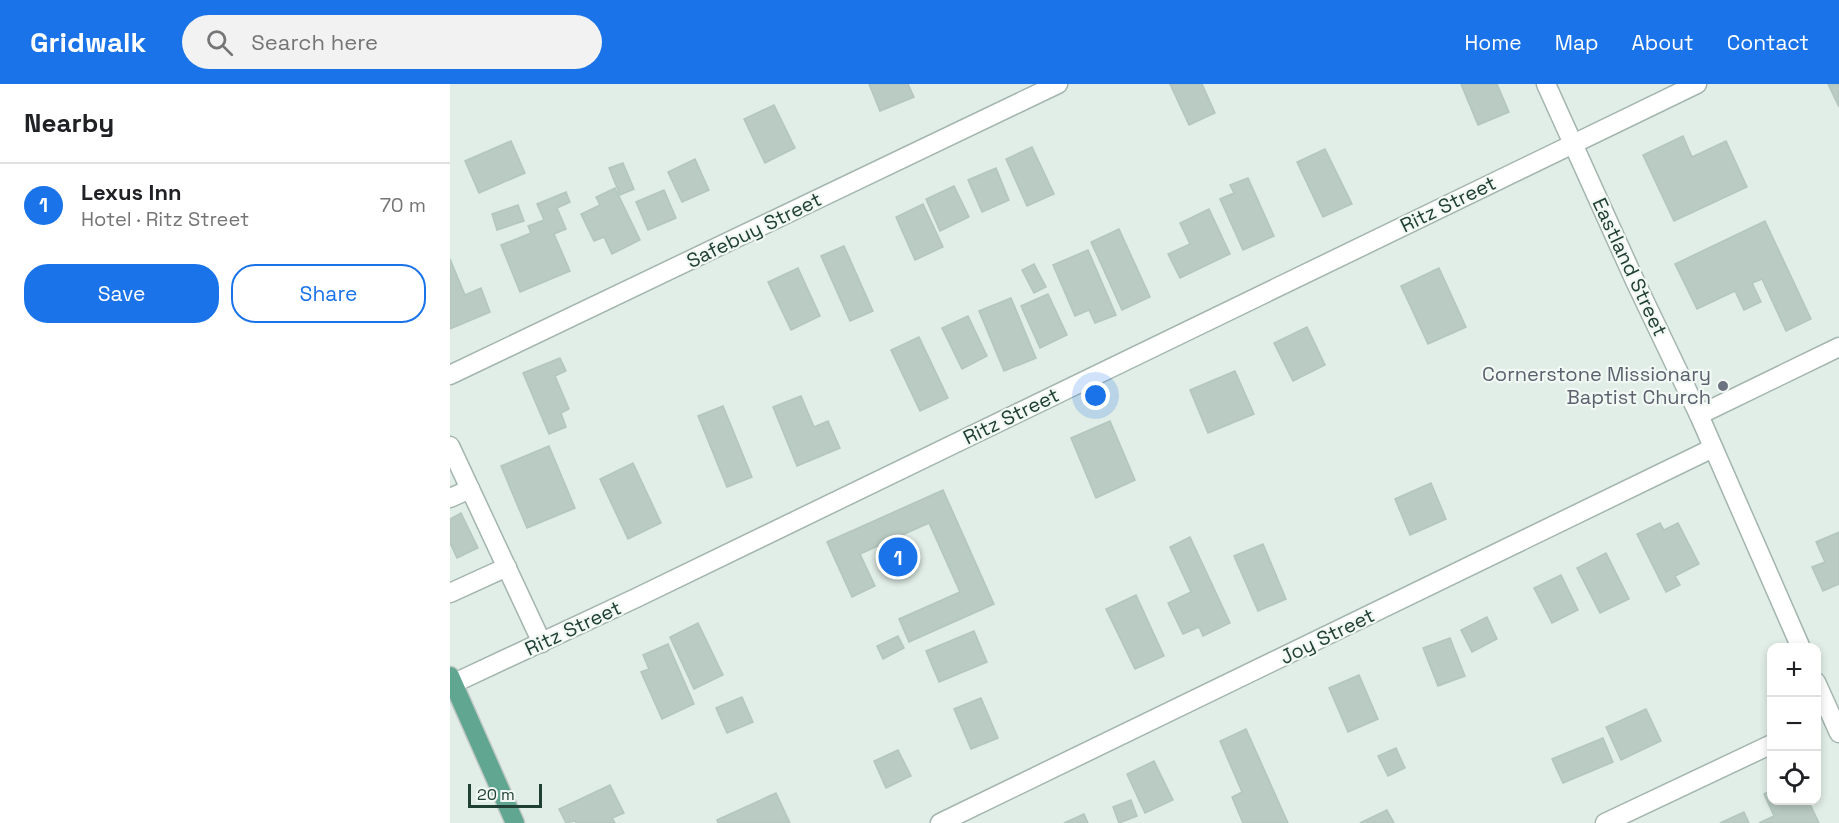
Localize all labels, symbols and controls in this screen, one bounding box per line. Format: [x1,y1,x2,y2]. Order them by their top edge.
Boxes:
search box [182,15,602,69]
text: Gridwalk [30,24,146,60]
icon: search [203,26,236,59]
text: Search here [251,28,378,56]
text: Home [1464,29,1522,56]
text: Map [1555,29,1599,56]
text: About [1632,29,1694,56]
text: Contact [1727,29,1809,56]
text: Nearby [24,106,114,140]
street label: Ritz Street [1396,170,1500,238]
text: Lexus Inn [81,178,182,206]
street label: Safebuy Street [682,186,826,274]
text: 1 [39,192,48,218]
text: 70 m [380,192,426,218]
street label: Eastland Street [1587,194,1673,340]
text: Hotel · Ritz Street [81,206,249,232]
button: Save [24,264,219,323]
button: Share [231,264,426,323]
place label: Cornerstone Missionary Baptist Church [1482,361,1711,410]
marker: Cornerstone Missionary Baptist Church [1716,379,1730,393]
your location [1081,381,1110,410]
street label: Ritz Street [959,382,1063,450]
pin: 1 [878,534,918,580]
street label: Ritz Street [521,594,625,662]
street label: Joy Street [1275,602,1379,670]
map controls [1767,643,1821,805]
button: + [1767,643,1821,697]
button: − [1767,697,1821,751]
button: locate [1767,751,1821,805]
scale bar [468,781,542,808]
text: 20 m [477,784,515,805]

